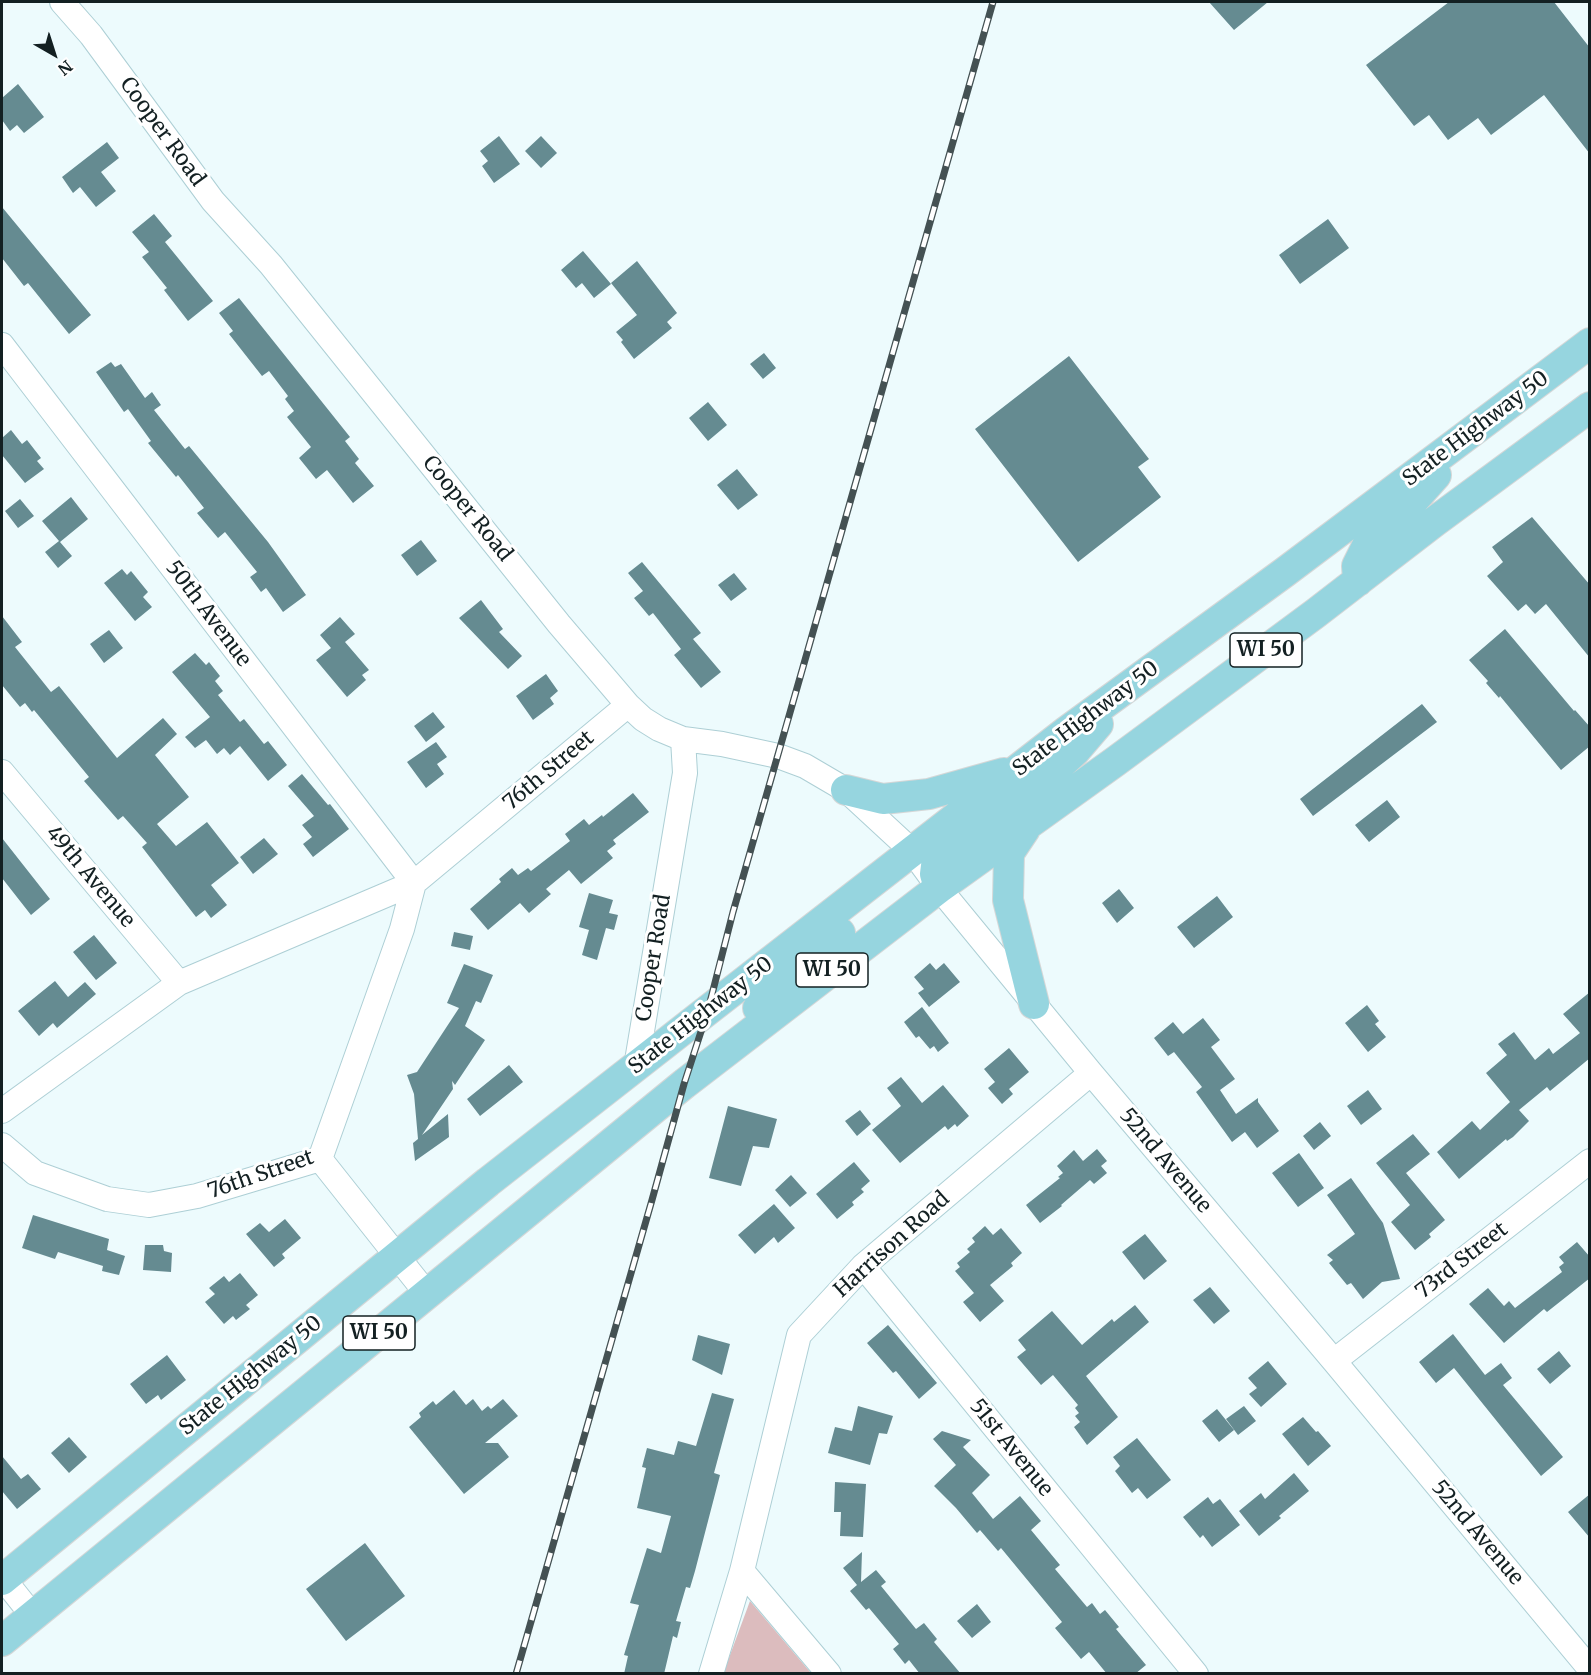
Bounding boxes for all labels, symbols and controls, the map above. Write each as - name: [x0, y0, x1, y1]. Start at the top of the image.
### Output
- north arrow: [24, 24, 84, 84]
- text: N: [54, 56, 77, 80]
- street label: Cooper Road: [114, 73, 210, 191]
- street label: State Highway 50: [1398, 366, 1554, 492]
- street label: Cooper Road: [417, 451, 517, 567]
- street label: 50th Avenue: [160, 556, 256, 672]
- road number: WI 50: [1230, 633, 1302, 667]
- street label: State Highway 50: [1008, 656, 1164, 782]
- street label: 76th Street: [499, 726, 599, 816]
- street label: 49th Avenue: [40, 821, 140, 933]
- street label: Cooper Road: [632, 893, 676, 1023]
- street label: State Highway 50: [624, 952, 778, 1080]
- road number: WI 50: [796, 953, 868, 987]
- street label: 52nd Avenue: [1114, 1103, 1216, 1219]
- street label: 76th Street: [205, 1145, 317, 1205]
- street label: Harrison Road: [829, 1187, 955, 1303]
- street label: 73rd Street: [1411, 1217, 1513, 1305]
- street label: State Highway 50: [175, 1311, 327, 1441]
- road number: WI 50: [343, 1316, 415, 1350]
- street label: 51st Avenue: [964, 1394, 1058, 1502]
- street label: 52nd Avenue: [1426, 1475, 1528, 1591]

